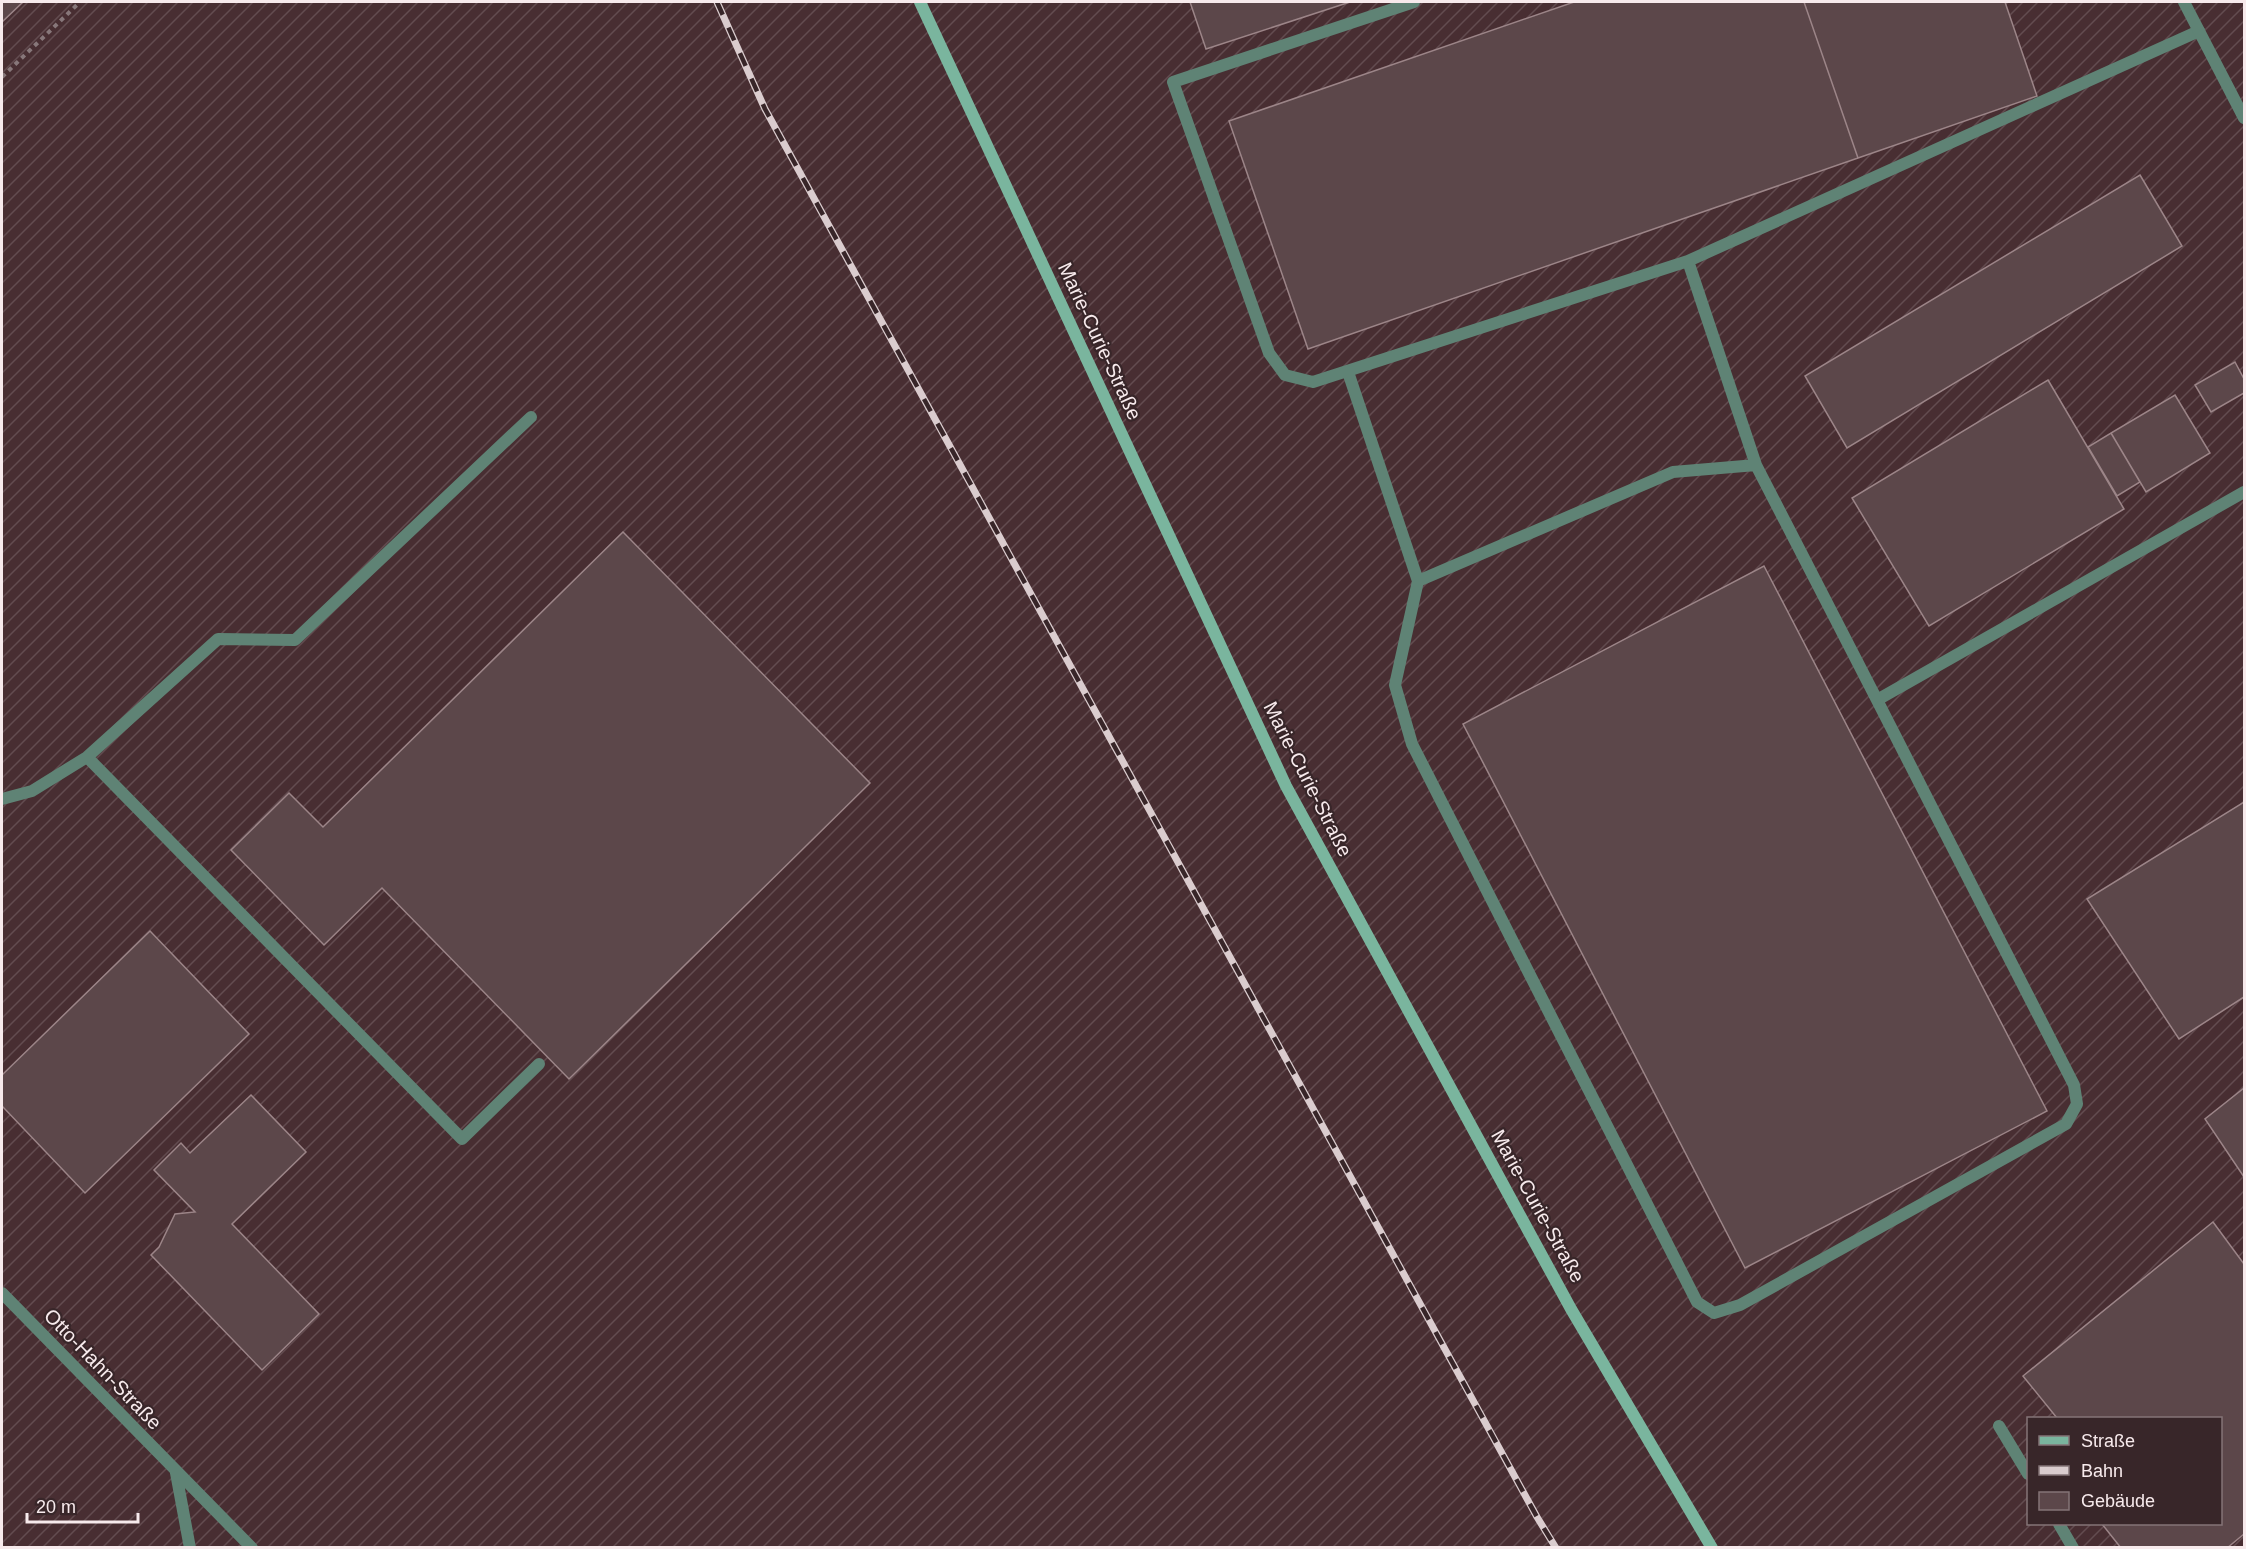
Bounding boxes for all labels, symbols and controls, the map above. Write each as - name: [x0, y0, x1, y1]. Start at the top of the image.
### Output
- street label: Marie-Curie-Straße: [1054, 259, 1146, 423]
- street label: Marie-Curie-Straße: [1259, 698, 1357, 860]
- street label: Marie-Curie-Straße: [1487, 1126, 1589, 1286]
- street label: Otto-Hahn-Straße: [40, 1304, 166, 1434]
- legend: [2027, 1417, 2222, 1525]
- text: Straße: [2081, 1431, 2135, 1451]
- text: Bahn: [2081, 1461, 2123, 1481]
- scale bar: [27, 1486, 138, 1524]
- text: Gebäude: [2081, 1491, 2155, 1511]
- text: 20 m: [36, 1497, 76, 1517]

